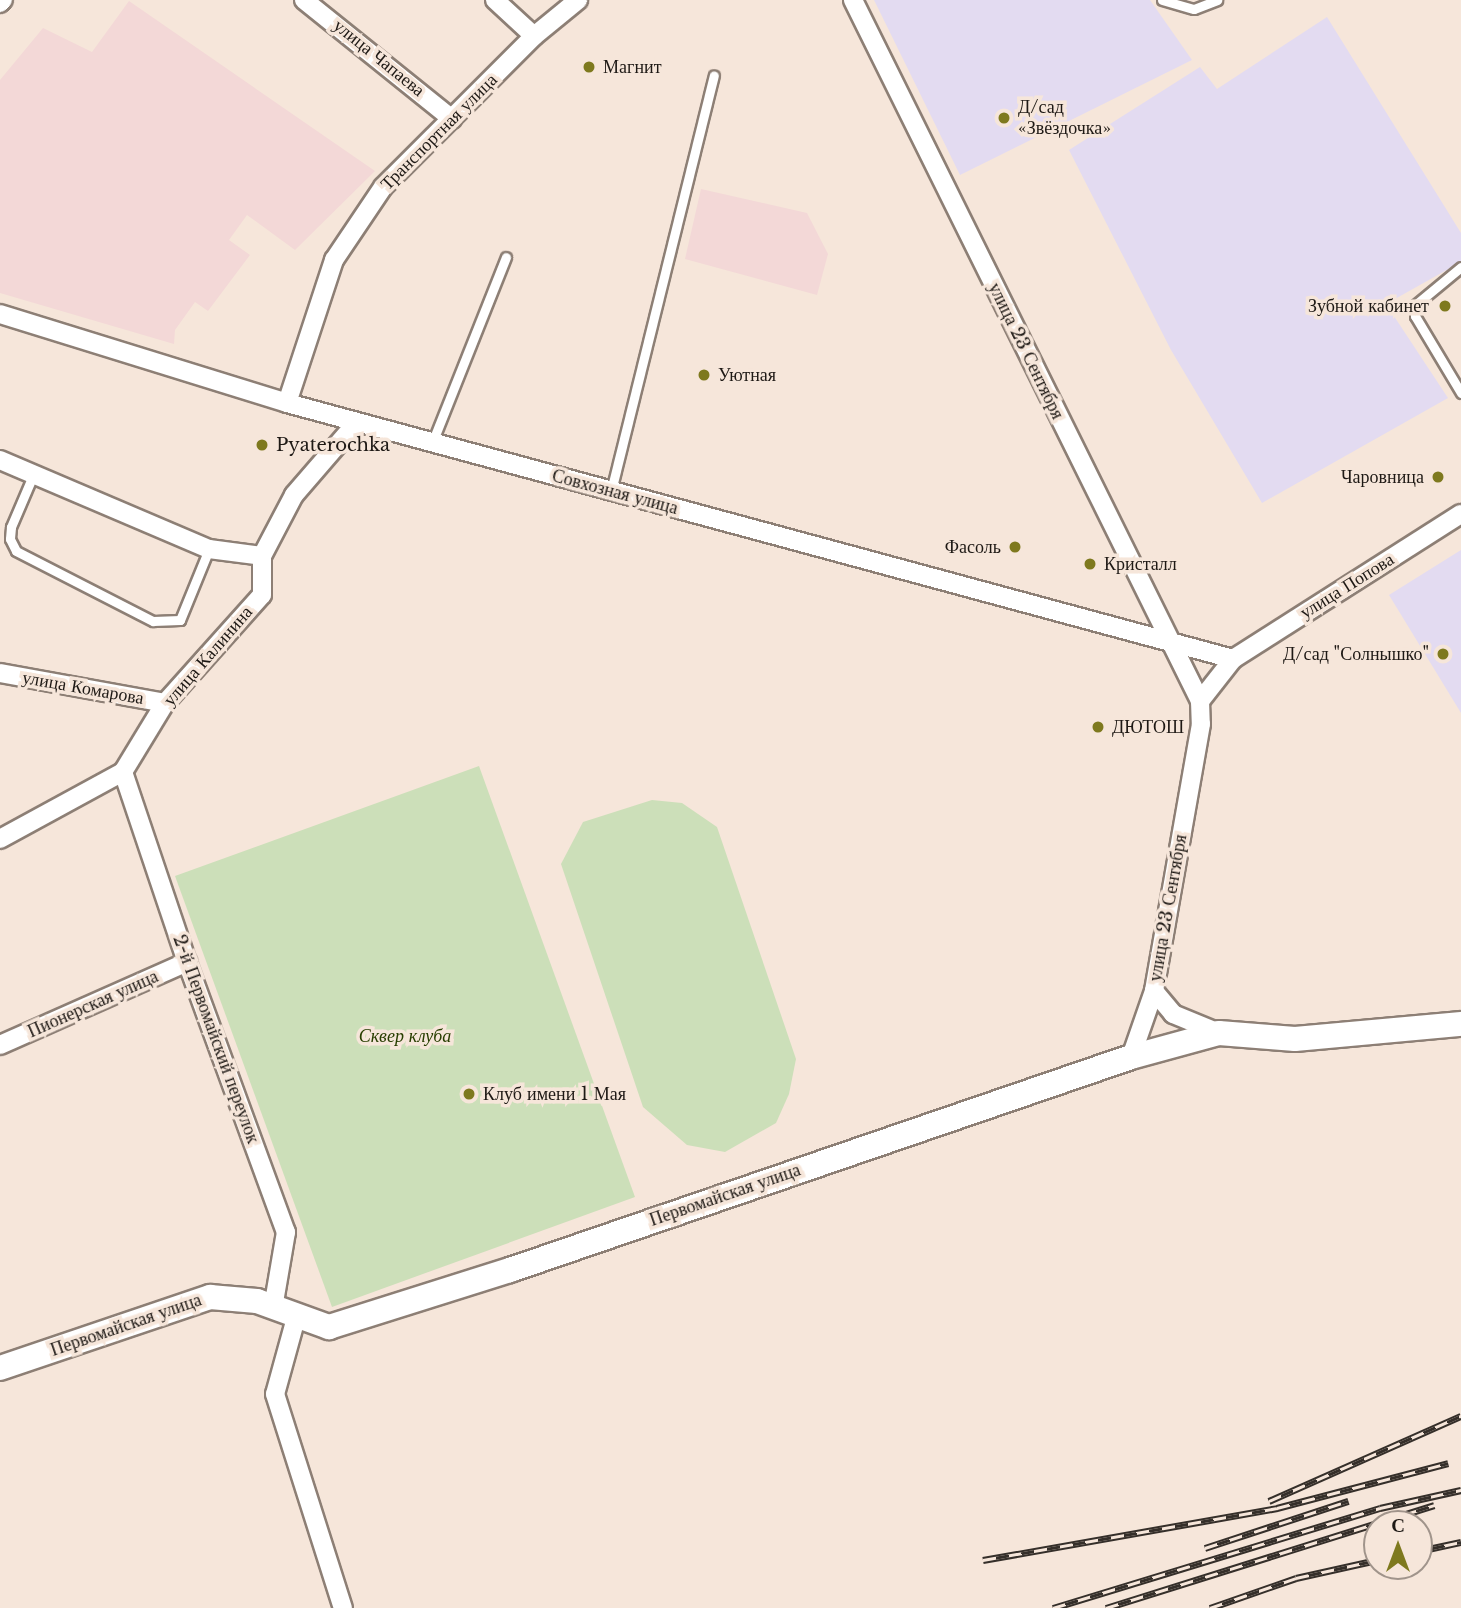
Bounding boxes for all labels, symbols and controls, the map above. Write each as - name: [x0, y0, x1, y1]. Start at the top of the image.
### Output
- street label: улица Чапаева: [329, 15, 429, 101]
- place label: Магнит: [603, 56, 662, 78]
- marker: Магнит: [581, 59, 597, 75]
- street label: Транспортная улица: [376, 69, 502, 195]
- place label: Д/сад «Звёздочка»: [1018, 97, 1111, 140]
- marker: Д/сад «Звёздочка»: [996, 110, 1012, 126]
- street label: улица 23 Сентября: [984, 279, 1068, 423]
- place label: Зубной кабинет: [1308, 295, 1429, 317]
- marker: Зубной кабинет: [1435, 296, 1455, 316]
- place label: Уютная: [718, 364, 776, 386]
- marker: Уютная: [696, 367, 712, 383]
- place label: Pyaterochka: [276, 434, 390, 456]
- marker: Pyaterochka: [254, 437, 270, 453]
- street label: Совхозная улица: [550, 465, 680, 519]
- place label: Чаровница: [1341, 466, 1424, 488]
- marker: Чаровница: [1430, 469, 1446, 485]
- place label: Фасоль: [945, 536, 1001, 558]
- marker: Фасоль: [1007, 539, 1023, 555]
- street label: улица Попова: [1296, 549, 1398, 623]
- place label: Кристалл: [1104, 553, 1177, 575]
- marker: Кристалл: [1082, 556, 1098, 572]
- street label: улица Калинина: [159, 602, 257, 710]
- place label: Д/сад "Солнышко": [1283, 643, 1429, 665]
- marker: Д/сад "Солнышко": [1435, 646, 1451, 662]
- street label: улица Комарова: [21, 667, 145, 709]
- place label: ДЮТОШ: [1112, 716, 1184, 738]
- marker: ДЮТОШ: [1090, 719, 1106, 735]
- street label: улица 23 Сентября: [1144, 833, 1192, 983]
- street label: 2-й Первомайский переулок: [168, 932, 264, 1146]
- street label: Пионерская улица: [24, 966, 162, 1042]
- park label: Сквер клуба: [359, 1025, 451, 1047]
- place label: Клуб имени 1 Мая: [483, 1083, 626, 1105]
- marker: Клуб имени 1 Мая: [461, 1086, 477, 1102]
- street label: Первомайская улица: [647, 1159, 803, 1231]
- street label: Первомайская улица: [48, 1289, 204, 1361]
- north arrow: [1363, 1510, 1433, 1580]
- text: С: [1391, 1514, 1405, 1537]

